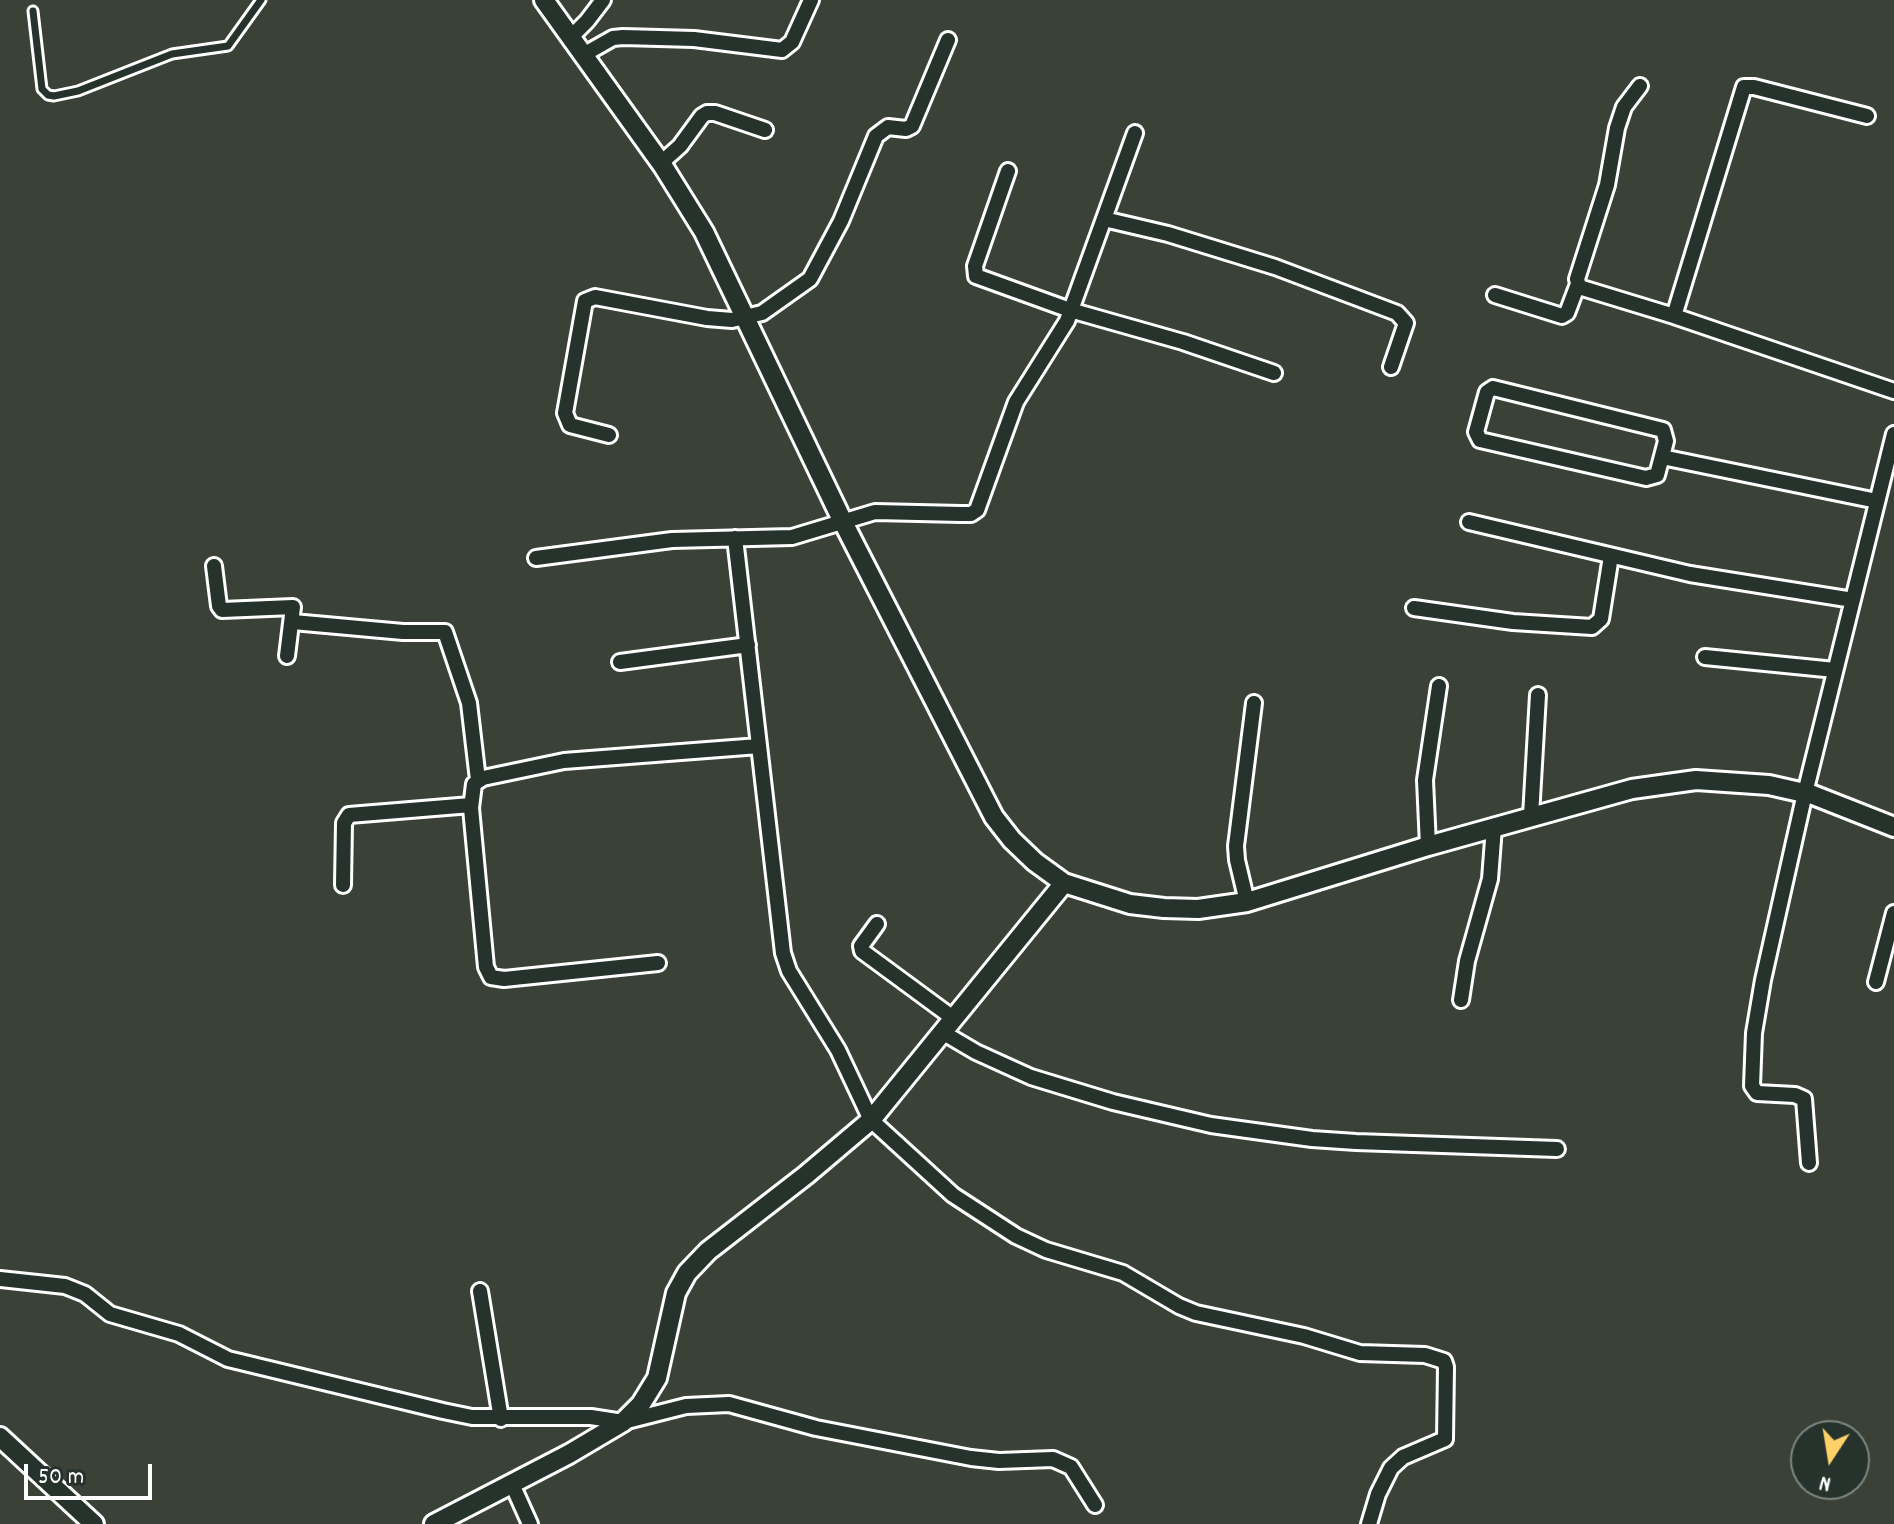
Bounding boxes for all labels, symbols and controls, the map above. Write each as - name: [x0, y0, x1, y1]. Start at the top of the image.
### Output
- north arrow: [1790, 1420, 1870, 1500]
- scale bar: [28, 1448, 156, 1498]
- text: 50 m: [38, 1461, 84, 1495]
- text: N: [1817, 1466, 1834, 1498]

